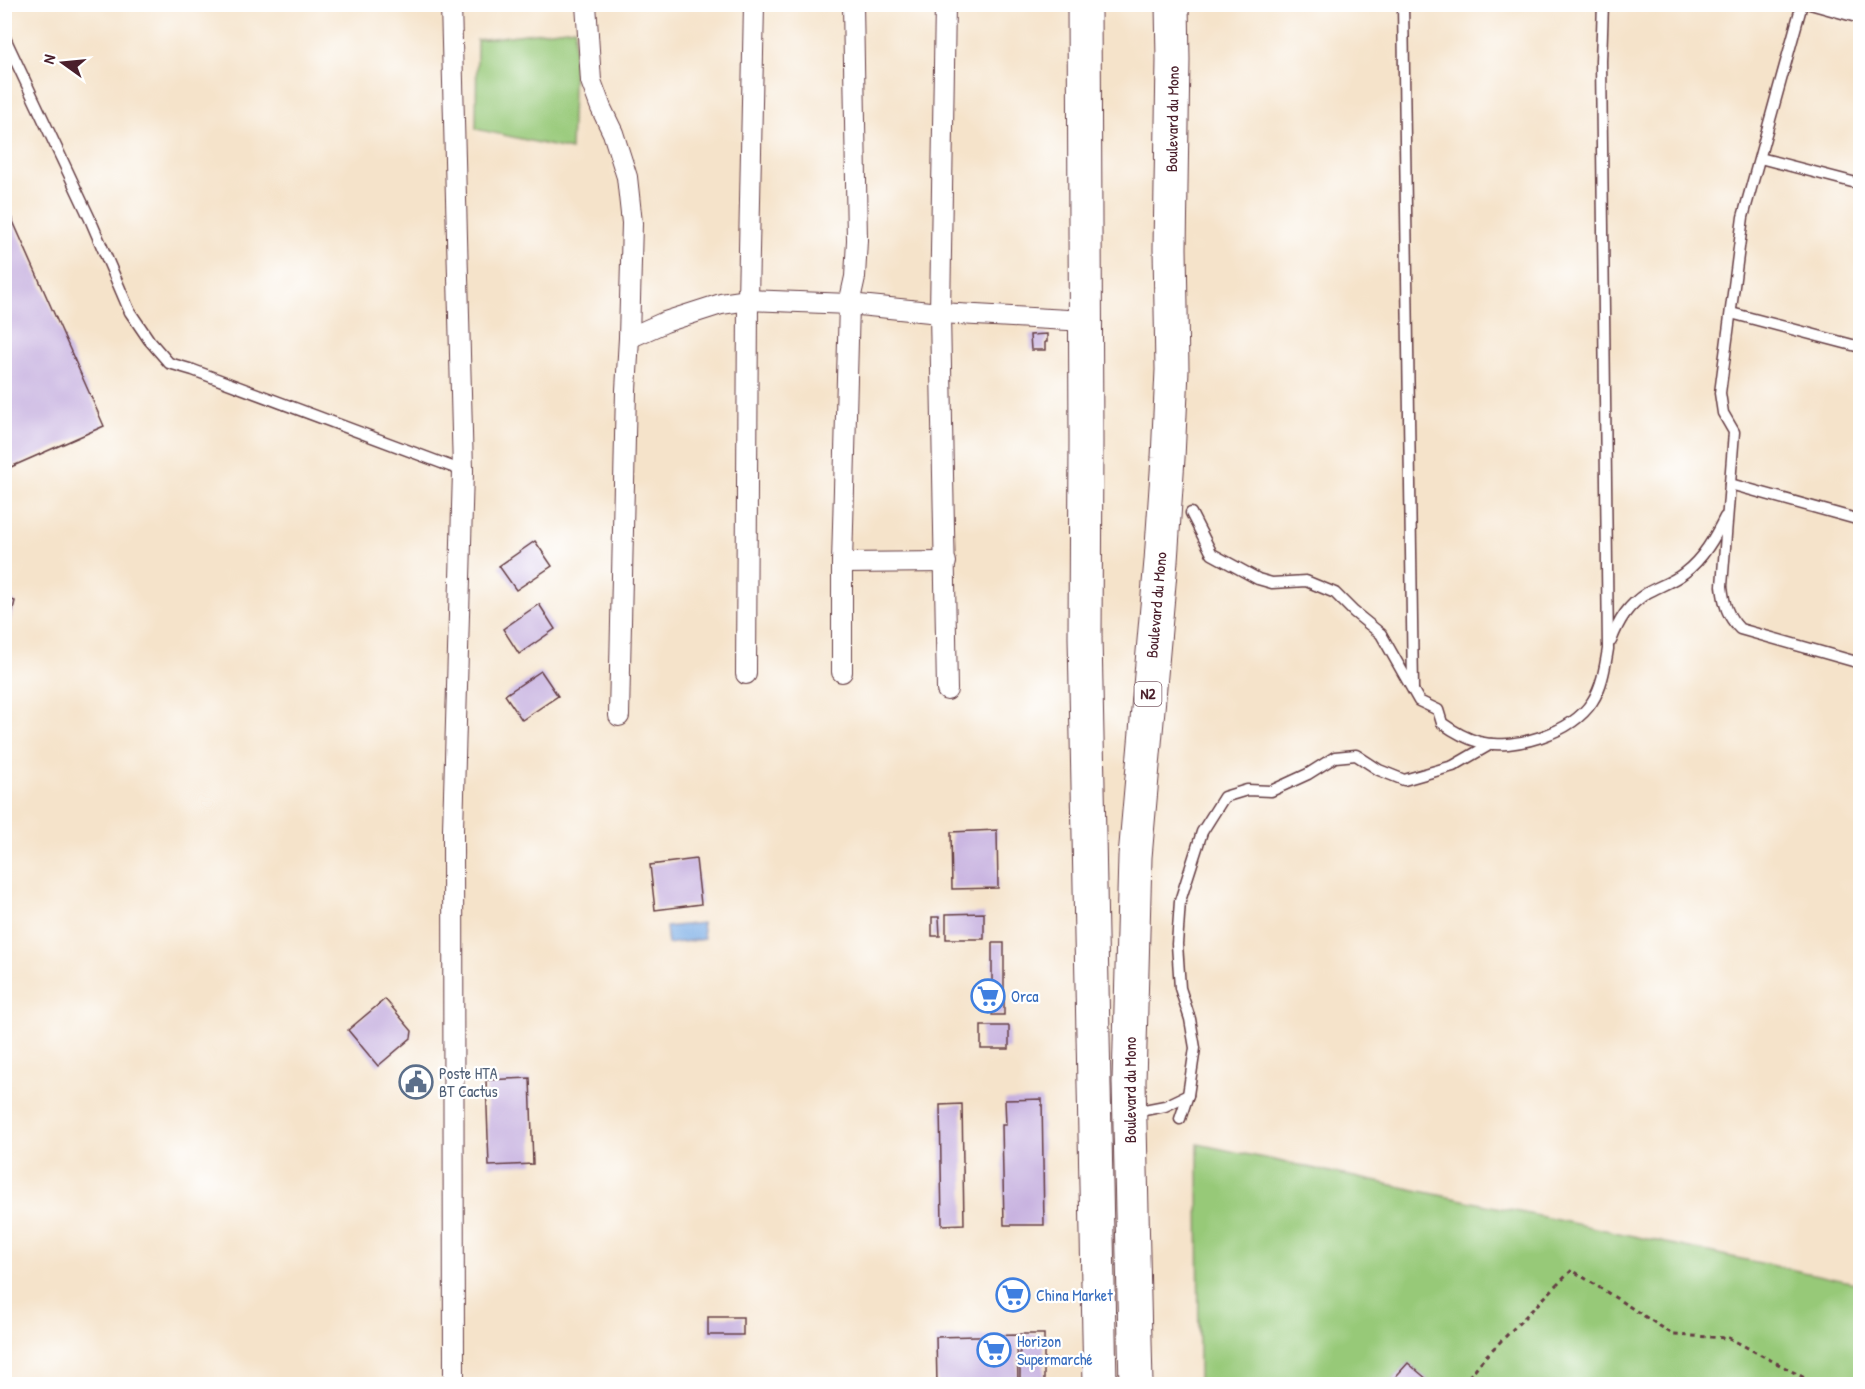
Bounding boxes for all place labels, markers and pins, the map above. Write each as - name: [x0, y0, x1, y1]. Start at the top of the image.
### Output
- supermarket icon: Orca: [970, 978, 1006, 1014]
- place label: Orca: [1011, 985, 1039, 1007]
- place label: Poste HTA BT Cactus: [439, 1062, 498, 1102]
- public building icon: Poste HTA BT Cactus: [398, 1064, 434, 1100]
- supermarket icon: China Market: [995, 1277, 1031, 1313]
- place label: China Market: [1036, 1284, 1113, 1306]
- place label: Horizon Supermarché: [1017, 1330, 1093, 1370]
- supermarket icon: Horizon Supermarché: [976, 1332, 1012, 1368]

